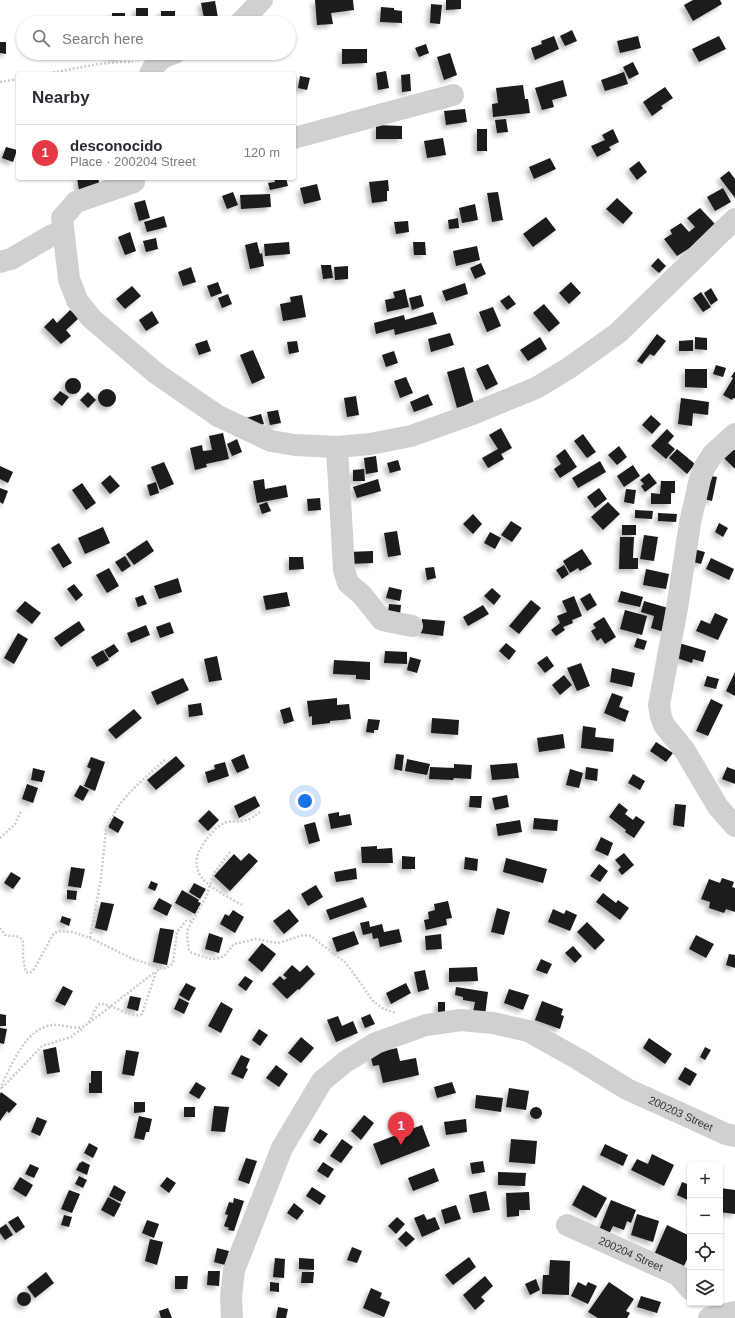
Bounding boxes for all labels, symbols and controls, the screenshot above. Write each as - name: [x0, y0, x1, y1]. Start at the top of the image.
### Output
- search box: [16, 16, 296, 60]
- icon: search: [30, 27, 52, 49]
- text: Search here: [62, 30, 144, 47]
- text: Nearby: [32, 88, 90, 107]
- text: desconocido: [70, 137, 163, 154]
- text: 1: [41, 145, 49, 160]
- text: 120 m: [244, 145, 280, 160]
- text: Place · 200204 Street: [70, 154, 196, 169]
- your location: [295, 791, 315, 811]
- street label: 200203 Street: [647, 1094, 715, 1133]
- pin: 1: [388, 1112, 414, 1145]
- map controls: [687, 1162, 723, 1306]
- button: +: [687, 1162, 723, 1198]
- button: −: [687, 1198, 723, 1234]
- street label: 200204 Street: [597, 1234, 665, 1273]
- button: locate: [687, 1234, 723, 1270]
- button: layers: [687, 1270, 723, 1306]

